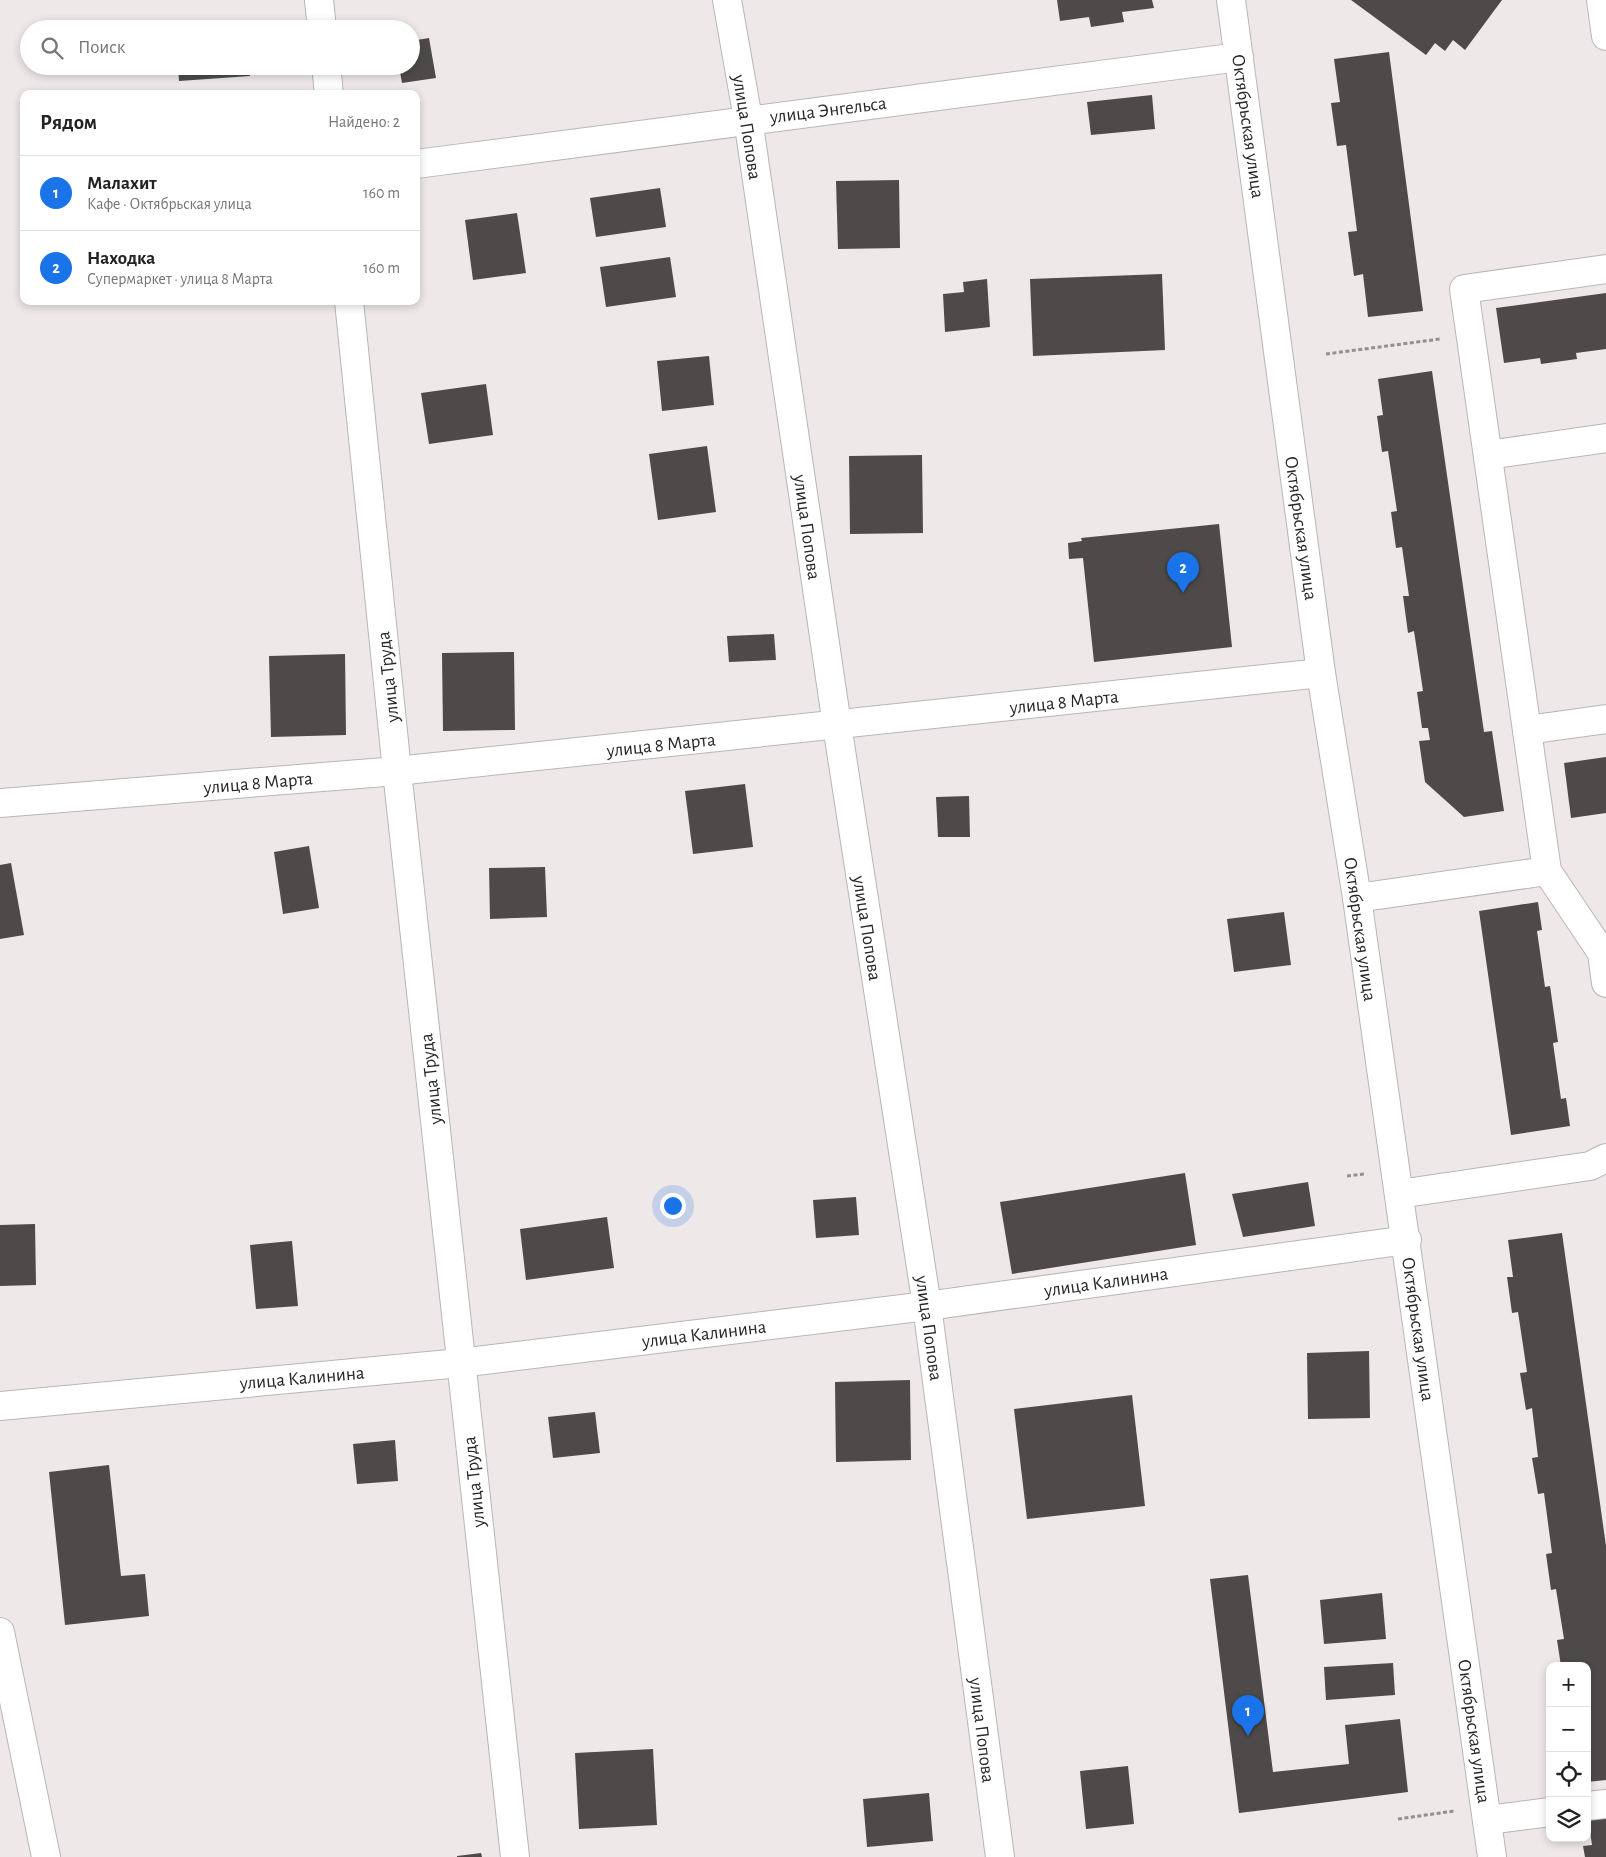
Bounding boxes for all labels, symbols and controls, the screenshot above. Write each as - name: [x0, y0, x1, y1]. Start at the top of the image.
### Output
- search box: [20, 20, 420, 75]
- icon: search: [38, 34, 66, 62]
- text: Поиск: [78, 38, 125, 57]
- street label: Октябрьская улица: [1228, 53, 1267, 200]
- street label: улица Попова: [729, 72, 764, 181]
- street label: улица Энгельса: [768, 94, 888, 127]
- text: Рядом: [40, 112, 97, 133]
- text: Найдено: 2: [328, 114, 400, 130]
- text: Малахит: [87, 174, 157, 193]
- text: 1: [53, 185, 59, 201]
- text: 160 m: [363, 185, 400, 201]
- text: Кафе · Октябрьская улица: [87, 196, 252, 212]
- text: Находка: [87, 249, 155, 268]
- text: 2: [52, 260, 60, 276]
- text: 160 m: [363, 260, 400, 276]
- text: Супермаркет · улица 8 Марта: [87, 271, 273, 287]
- street label: Октябрьская улица: [1281, 455, 1320, 602]
- street label: улица Попова: [790, 472, 823, 581]
- pin: 2: [1167, 552, 1199, 593]
- street label: улица Труда: [374, 630, 403, 724]
- street label: улица 8 Марта: [1008, 687, 1120, 718]
- street label: улица 8 Марта: [605, 730, 717, 761]
- street label: улица 8 Марта: [202, 769, 314, 798]
- street label: Октябрьская улица: [1340, 856, 1379, 1003]
- street label: улица Попова: [849, 873, 884, 982]
- street label: улица Труда: [417, 1032, 446, 1126]
- your location: [660, 1193, 686, 1219]
- street label: Октябрьская улица: [1398, 1256, 1437, 1403]
- street label: улица Калинина: [1042, 1264, 1170, 1301]
- street label: улица Попова: [912, 1273, 945, 1382]
- street label: улица Калинина: [640, 1317, 768, 1352]
- street label: улица Калинина: [238, 1364, 366, 1394]
- street label: улица Труда: [460, 1435, 489, 1529]
- street label: Октябрьская улица: [1454, 1658, 1493, 1805]
- map controls: [1546, 1662, 1591, 1842]
- button: +: [1546, 1662, 1591, 1707]
- street label: улица Попова: [966, 1675, 997, 1784]
- pin: 1: [1232, 1695, 1264, 1736]
- button: −: [1546, 1707, 1591, 1752]
- button: locate: [1546, 1752, 1591, 1797]
- button: layers: [1546, 1797, 1591, 1842]

